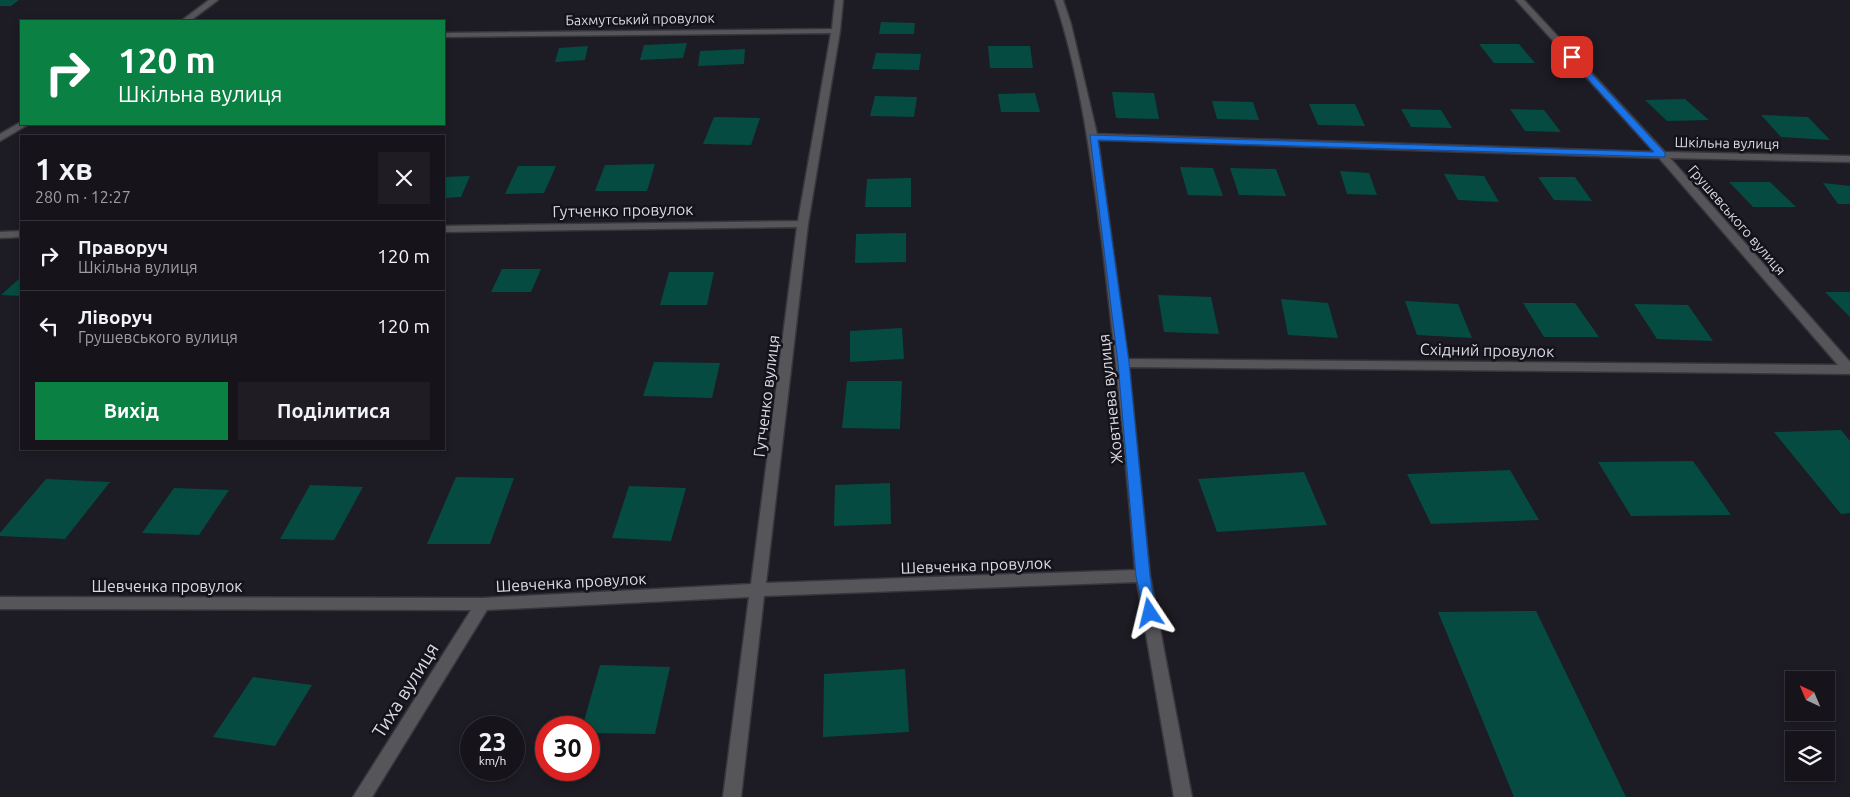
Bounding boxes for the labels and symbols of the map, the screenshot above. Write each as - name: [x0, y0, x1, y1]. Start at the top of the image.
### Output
- street label: Бахмутський провулок: [565, 10, 715, 28]
- pin: [1551, 36, 1593, 78]
- street label: Шкільна вулиця: [1675, 134, 1779, 152]
- street label: Грушевського вулиця: [1685, 162, 1789, 278]
- street label: Гутченко провулок: [552, 200, 694, 220]
- street label: Жовтнева вулиця: [1094, 333, 1126, 465]
- street label: Гутченко вулиця: [750, 334, 782, 458]
- street label: Східний провулок: [1420, 340, 1554, 360]
- street label: Шевченка провулок: [900, 553, 1052, 577]
- street label: Шевченка провулок: [495, 569, 647, 595]
- street label: Шевченка провулок: [91, 577, 243, 595]
- position arrow: [1123, 586, 1175, 638]
- street label: Тиха вулиця: [367, 639, 443, 741]
- north arrow: [1785, 671, 1835, 721]
- speed limit sign: 30: [535, 716, 600, 781]

